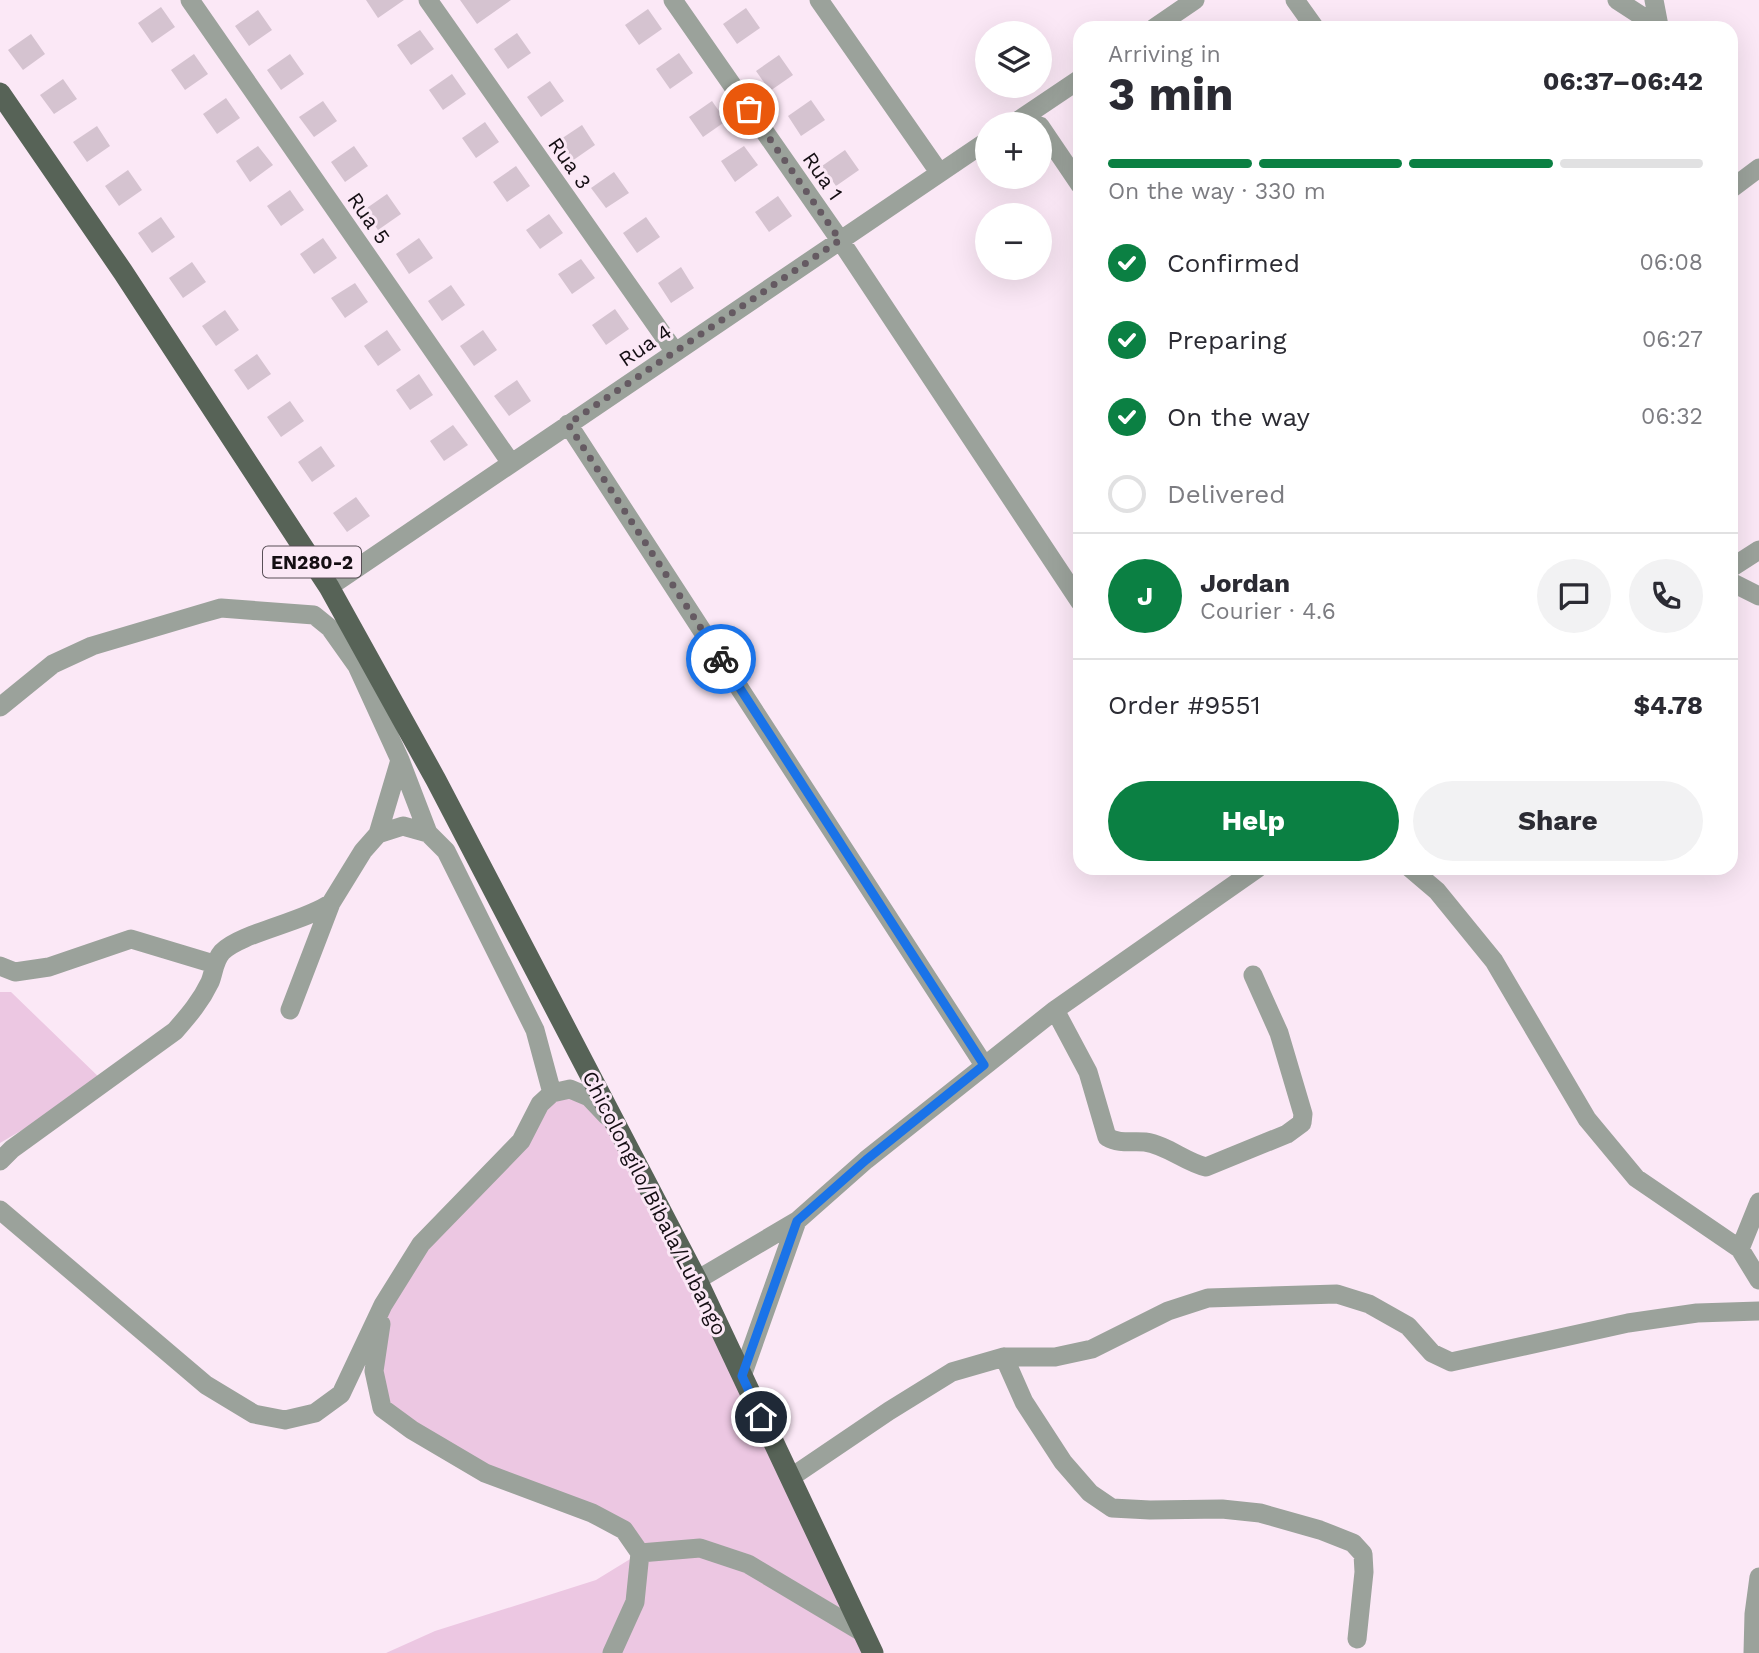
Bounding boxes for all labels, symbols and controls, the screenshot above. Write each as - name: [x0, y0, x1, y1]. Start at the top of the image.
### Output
- map controls: [975, 21, 1052, 280]
- button: layers: [975, 21, 1052, 98]
- text: Arriving in: [1108, 41, 1221, 68]
- text: 06:37–06:42: [1543, 66, 1703, 96]
- text: 3 min: [1108, 67, 1234, 121]
- pin: [719, 79, 779, 139]
- icon: bag: [730, 90, 768, 128]
- button: +: [975, 112, 1052, 189]
- street label: Rua 3: [543, 132, 597, 194]
- street label: Rua 1: [798, 147, 848, 205]
- text: On the way · 330 m: [1108, 178, 1326, 205]
- street label: Rua 5: [342, 187, 396, 249]
- button: −: [975, 203, 1052, 280]
- icon: check: [1108, 244, 1146, 282]
- text: Confirmed: [1167, 248, 1300, 278]
- text: 06:08: [1639, 249, 1703, 276]
- street label: Rua 4: [614, 318, 676, 372]
- icon: check: [1108, 321, 1146, 359]
- text: Preparing: [1167, 325, 1287, 355]
- text: 06:27: [1642, 326, 1703, 353]
- icon: check: [1108, 398, 1146, 436]
- text: On the way: [1167, 402, 1310, 432]
- text: 06:32: [1641, 403, 1703, 430]
- text: Delivered: [1167, 479, 1286, 509]
- road number: EN280-2: [263, 547, 361, 578]
- button: chat: [1537, 559, 1611, 633]
- button: phone: [1629, 559, 1703, 633]
- text: Jordan: [1200, 568, 1290, 598]
- text: J: [1137, 581, 1153, 611]
- text: Courier · 4.6: [1200, 598, 1336, 625]
- courier: [686, 624, 756, 694]
- icon: bike: [702, 640, 740, 678]
- text: Order #9551: [1108, 690, 1261, 720]
- text: $4.78: [1633, 690, 1703, 720]
- button: Help: [1108, 781, 1399, 861]
- button: Share: [1413, 781, 1703, 861]
- street label: Chicolongilo/Bibala/Lubango: [577, 1067, 733, 1339]
- pin: [731, 1387, 791, 1447]
- icon: home: [742, 1398, 780, 1436]

